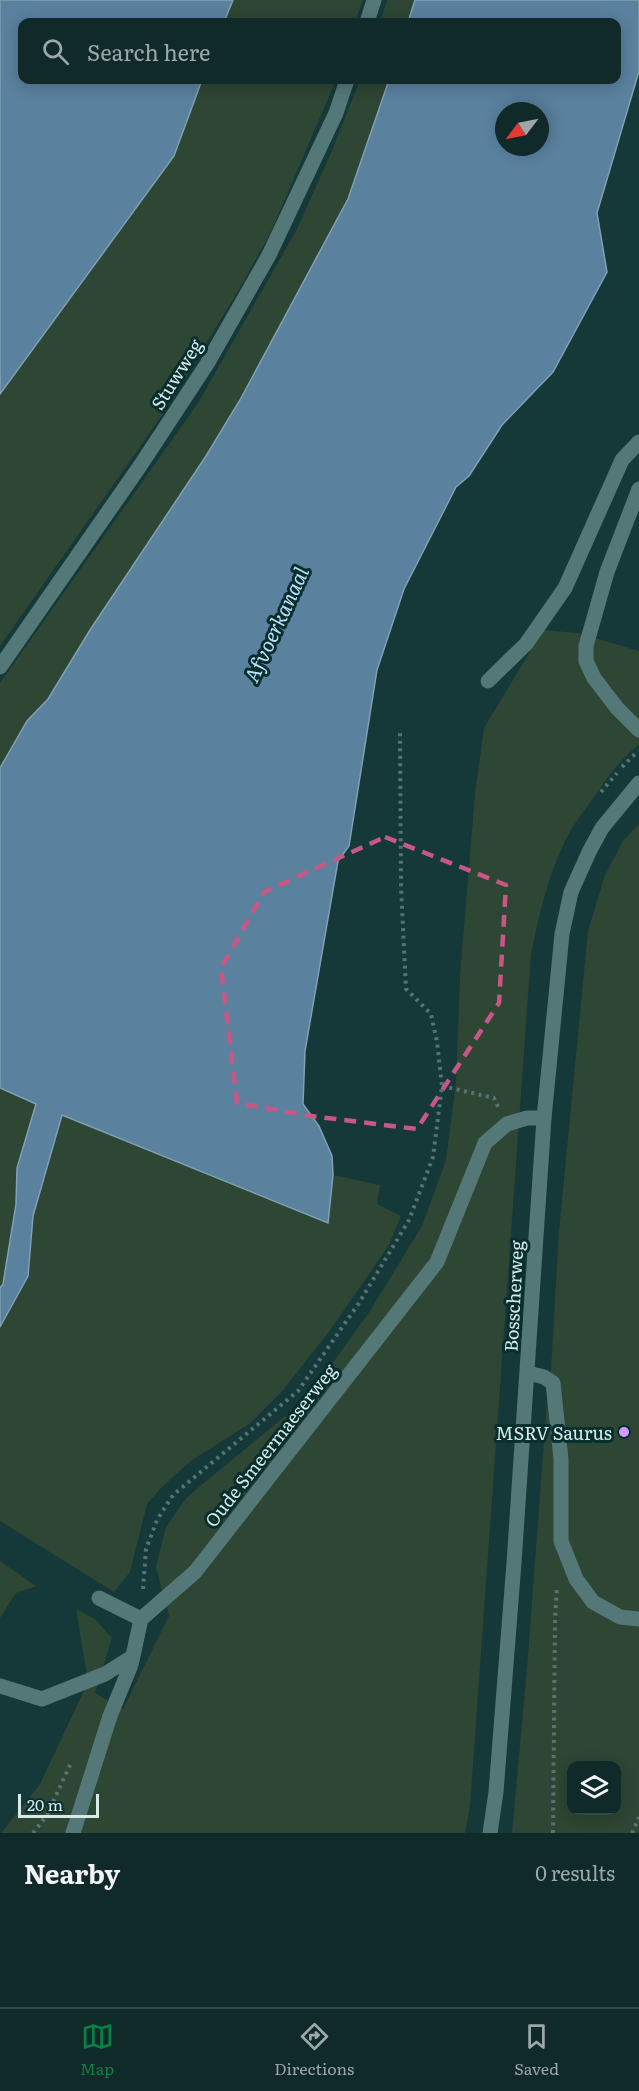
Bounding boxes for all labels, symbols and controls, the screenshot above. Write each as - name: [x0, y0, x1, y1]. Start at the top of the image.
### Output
- search box: [18, 18, 621, 84]
- icon: search: [39, 35, 72, 68]
- text: Search here: [87, 35, 210, 68]
- north arrow: [495, 102, 549, 156]
- street label: Stuwweg: [144, 333, 209, 415]
- water label: Afvoerkanaal: [235, 561, 315, 687]
- street label: Bosscherweg: [497, 1239, 529, 1352]
- street label: Oude Smeermaeserweg: [198, 1357, 343, 1532]
- place label: MSRV Saurus: [496, 1419, 612, 1446]
- marker: MSRV Saurus: [617, 1425, 631, 1439]
- map controls: [567, 1761, 621, 1815]
- button: layers: [567, 1761, 621, 1815]
- scale bar: [18, 1791, 99, 1818]
- text: 20 m: [27, 1792, 63, 1816]
- text: Nearby: [24, 1853, 120, 1892]
- text: 0 results: [535, 1857, 615, 1887]
- tab: Map: [80, 2020, 114, 2080]
- tab: Directions: [274, 2020, 354, 2080]
- tab: Saved: [514, 2020, 559, 2080]

